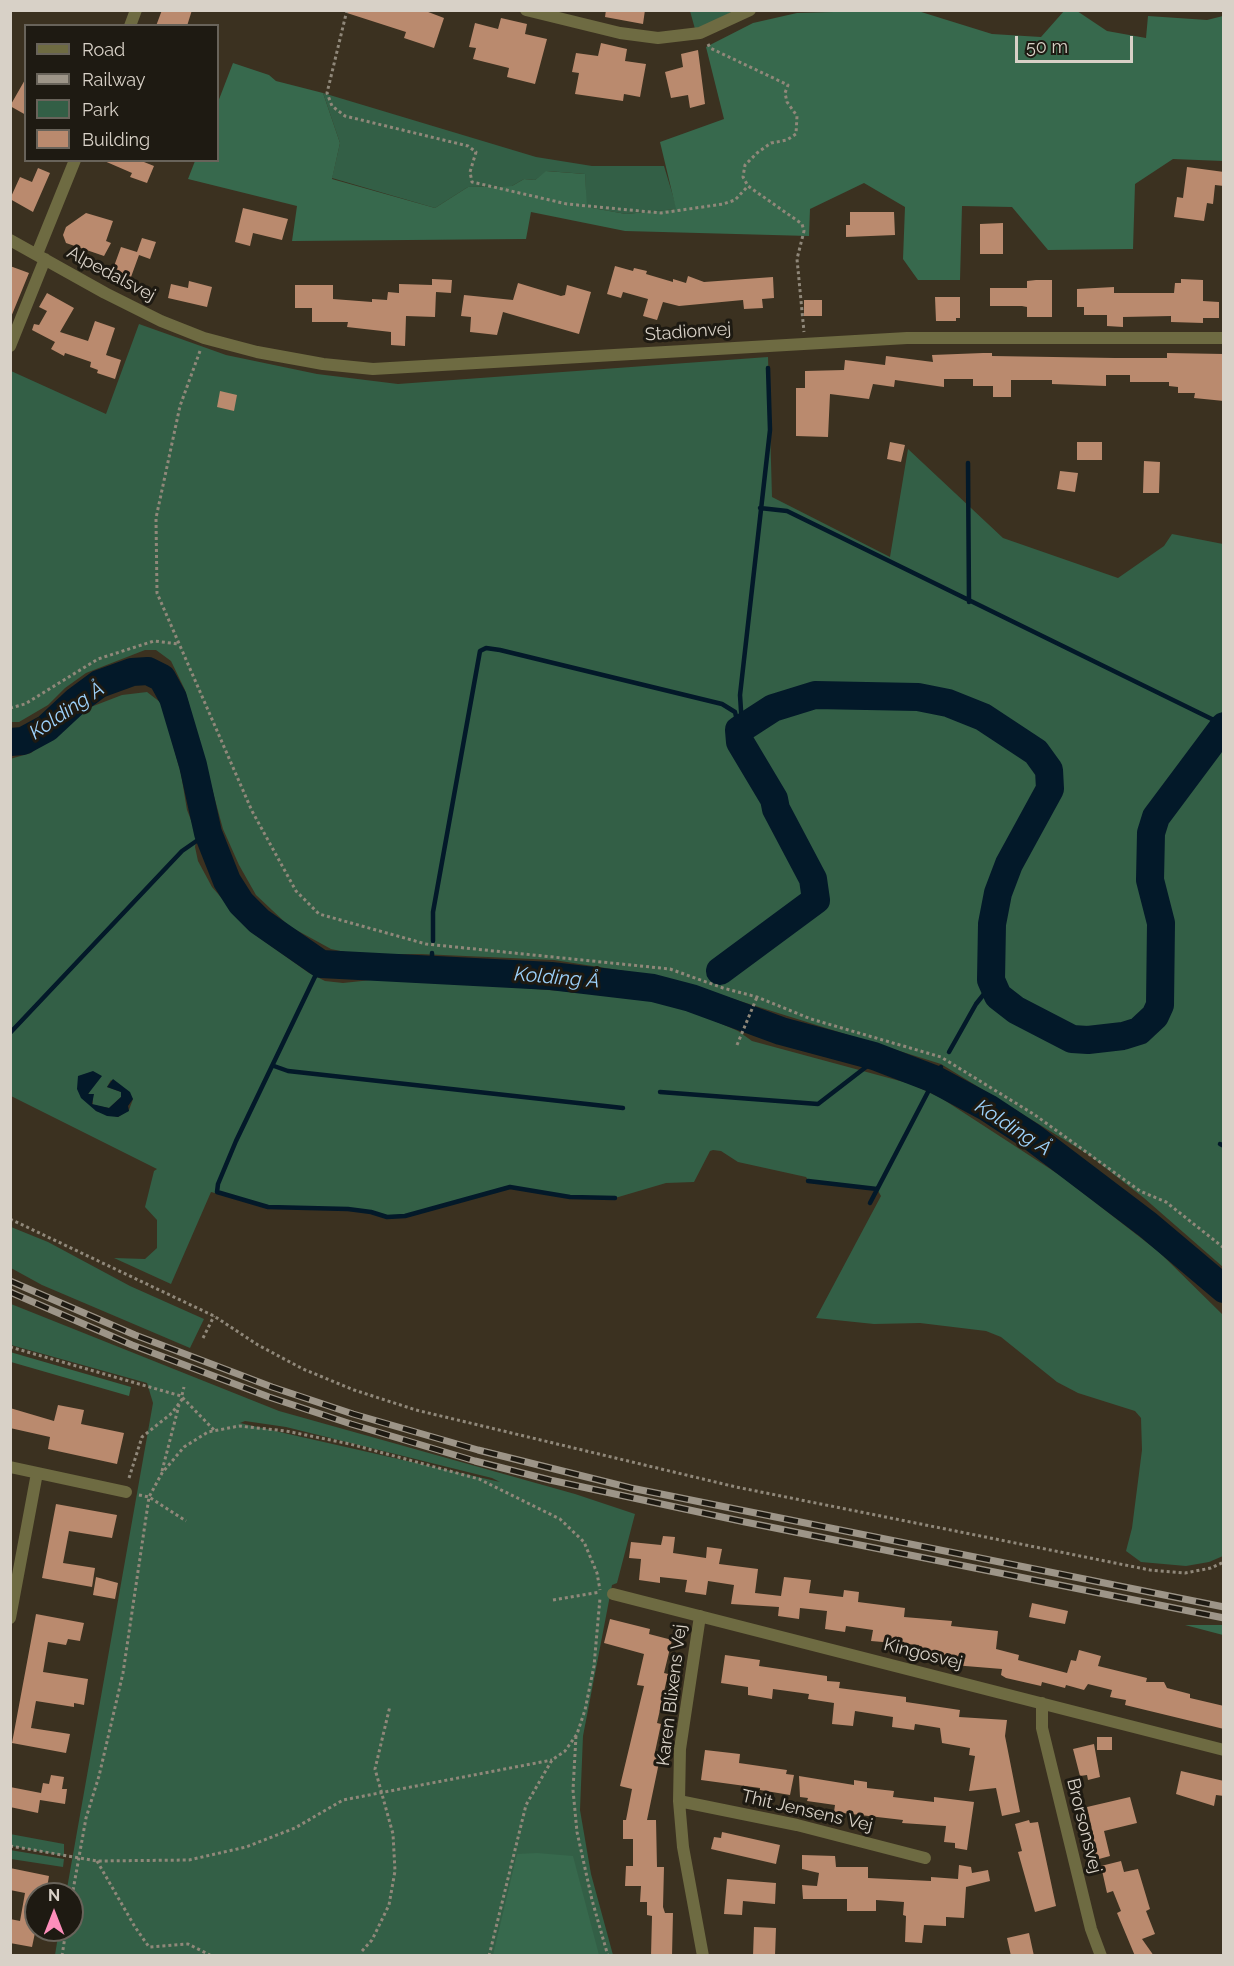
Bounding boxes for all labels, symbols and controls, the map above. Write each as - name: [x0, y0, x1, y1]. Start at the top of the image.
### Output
- legend: [24, 24, 219, 162]
- scale bar: [1018, 24, 1136, 62]
- text: 50 m: [1026, 36, 1068, 57]
- text: Road: [82, 39, 125, 60]
- text: Railway: [82, 69, 146, 90]
- text: Park: [82, 99, 119, 120]
- text: Building: [82, 129, 150, 150]
- street label: Alpedalsvej: [63, 242, 159, 306]
- street label: Stadionvej: [644, 318, 732, 346]
- water label: Kolding Å: [25, 677, 109, 745]
- water label: Kolding Å: [513, 962, 601, 994]
- water label: Kolding Å: [971, 1095, 1055, 1161]
- street label: Karen Blixens Vej: [653, 1623, 691, 1767]
- street label: Kingosvej: [881, 1634, 965, 1674]
- street label: Brorsonsvej: [1062, 1776, 1106, 1876]
- street label: Thit Jensens Vej: [739, 1785, 875, 1837]
- north arrow: [24, 1882, 84, 1942]
- text: N: [48, 1886, 60, 1905]

